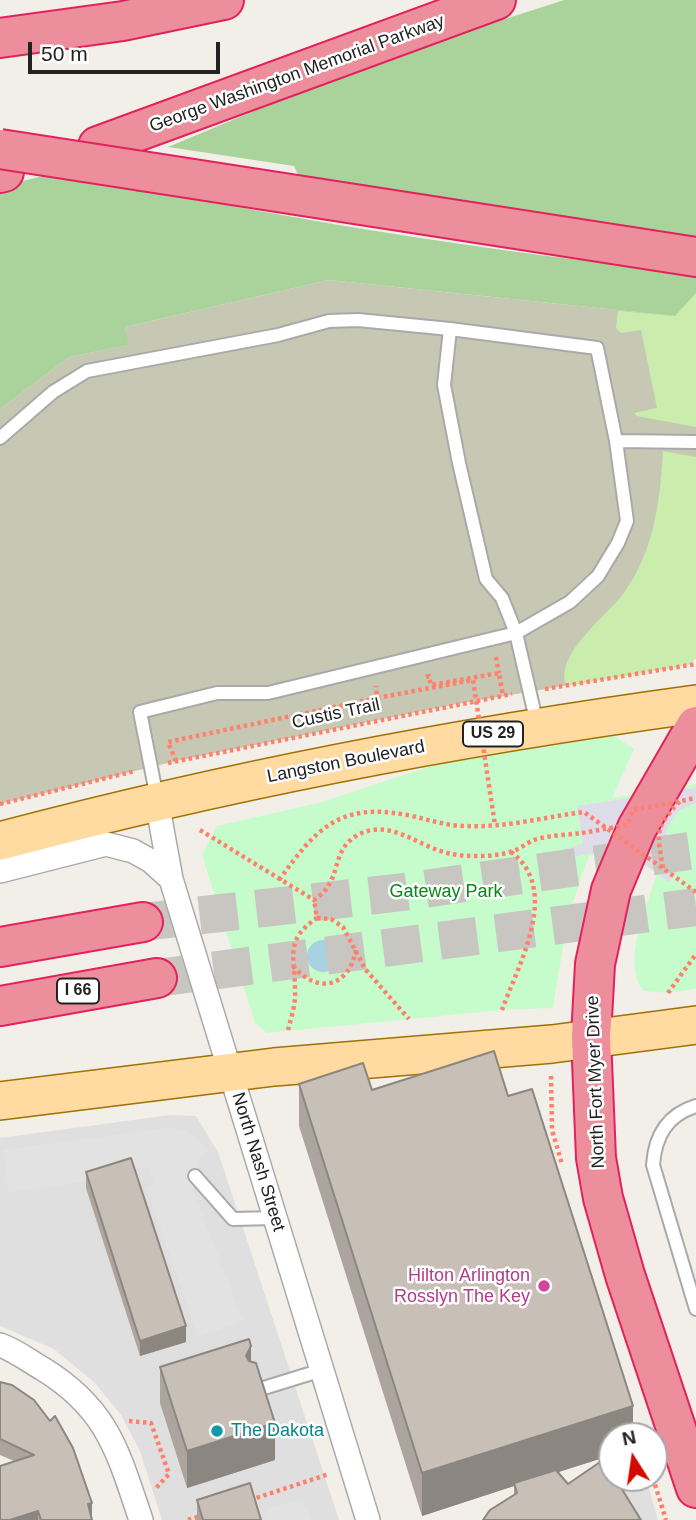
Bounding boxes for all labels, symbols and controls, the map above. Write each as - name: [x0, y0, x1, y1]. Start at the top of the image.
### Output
- street label: George Washington Memorial Parkway: [146, 10, 448, 138]
- scale bar: [32, 28, 224, 72]
- text: 50 m: [41, 42, 88, 65]
- street label: Custis Trail: [290, 694, 382, 734]
- road number: US 29: [463, 722, 523, 747]
- street label: Langston Boulevard: [265, 736, 427, 788]
- park label: Gateway Park: [389, 881, 503, 903]
- road number: I 66: [57, 979, 99, 1004]
- street label: North Fort Myer Drive: [582, 995, 610, 1169]
- street label: North Nash Street: [227, 1090, 289, 1234]
- place label: Hilton Arlington Rosslyn The Key: [394, 1265, 530, 1308]
- marker: Hilton Arlington Rosslyn The Key: [536, 1278, 552, 1294]
- place label: The Dakota: [231, 1420, 324, 1442]
- north arrow: [598, 1422, 668, 1492]
- marker: The Dakota: [209, 1423, 225, 1439]
- text: N: [620, 1426, 638, 1450]

